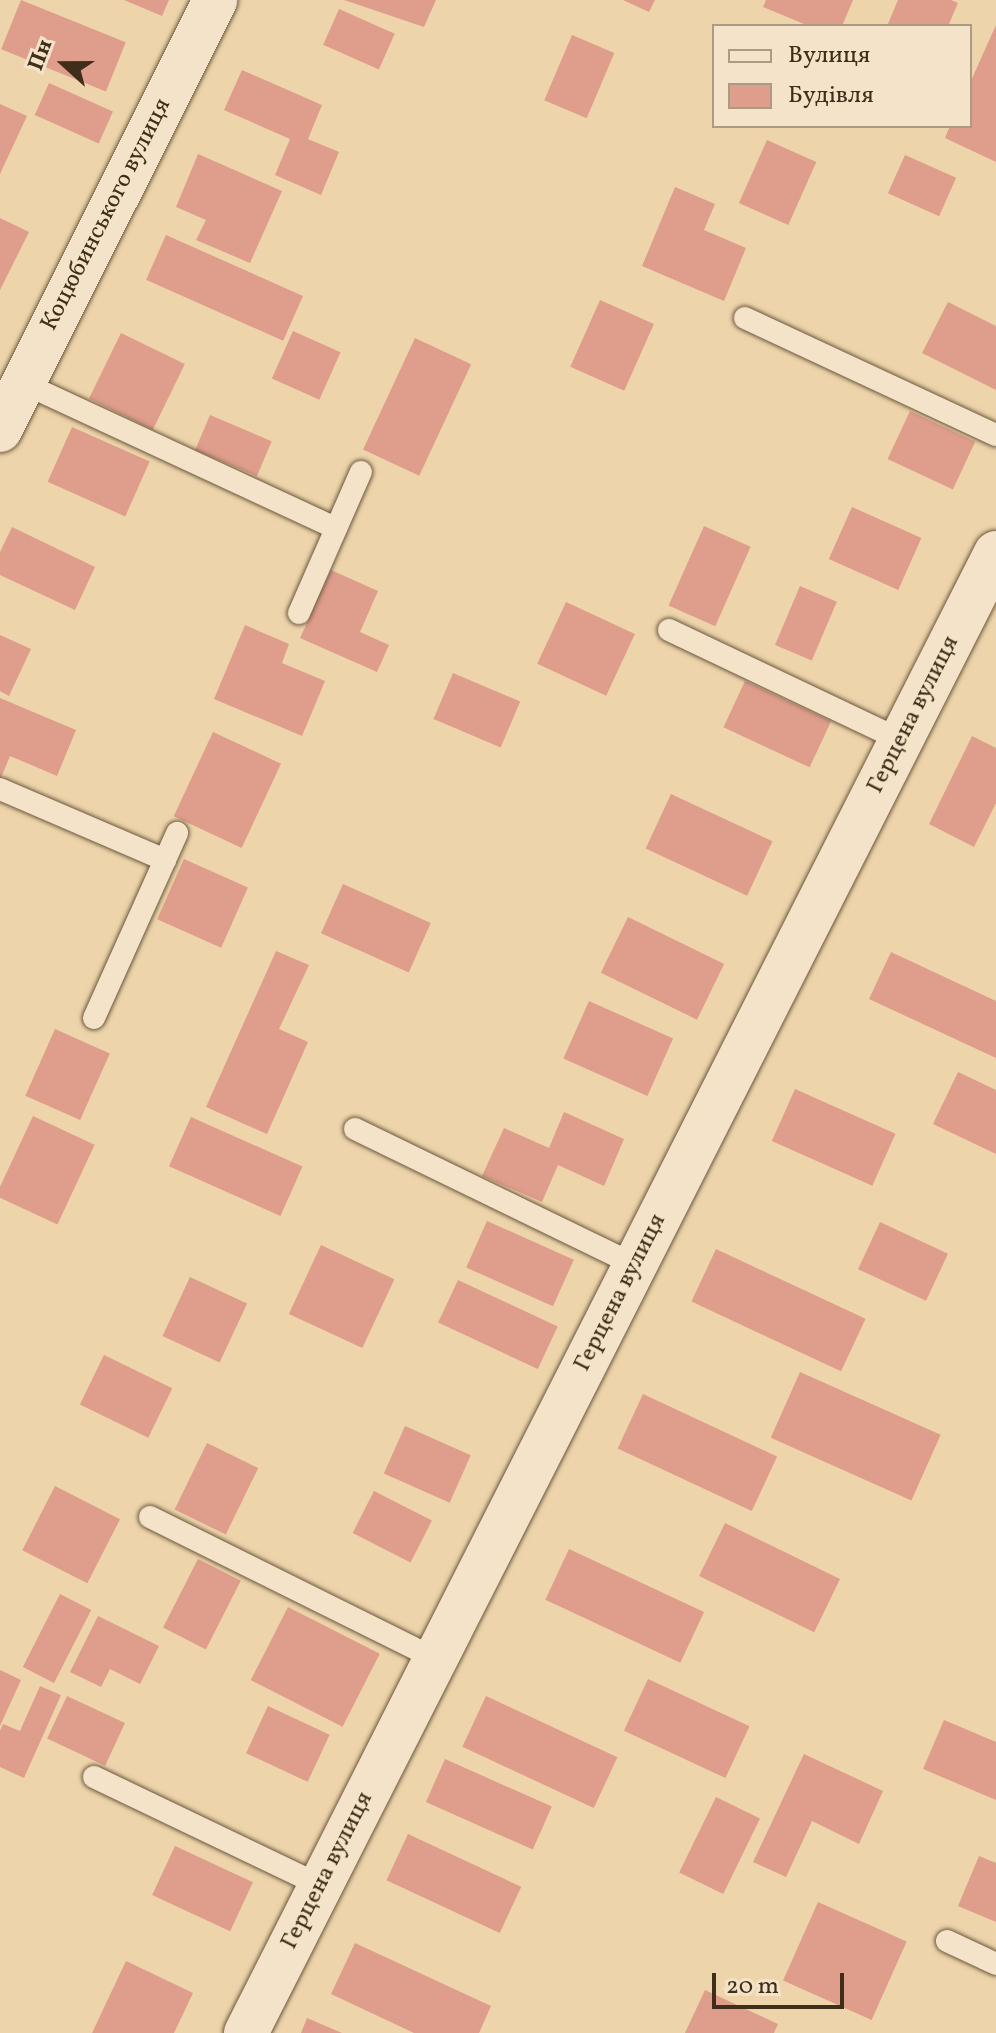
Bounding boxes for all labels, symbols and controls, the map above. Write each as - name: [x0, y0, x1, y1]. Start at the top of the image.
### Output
- north arrow: [24, 24, 104, 104]
- legend: [712, 24, 972, 128]
- text: Пн: [21, 35, 61, 75]
- text: Вулиця: [788, 39, 870, 73]
- text: Будівля: [788, 79, 874, 113]
- street label: Коцюбинського вулиця: [36, 94, 178, 336]
- street label: Герцена вулиця: [862, 631, 966, 799]
- street label: Герцена вулиця: [569, 1209, 673, 1377]
- street label: Герцена вулиця: [276, 1787, 380, 1955]
- scale bar: [716, 1957, 848, 2007]
- text: 20 m: [726, 1970, 779, 2004]

